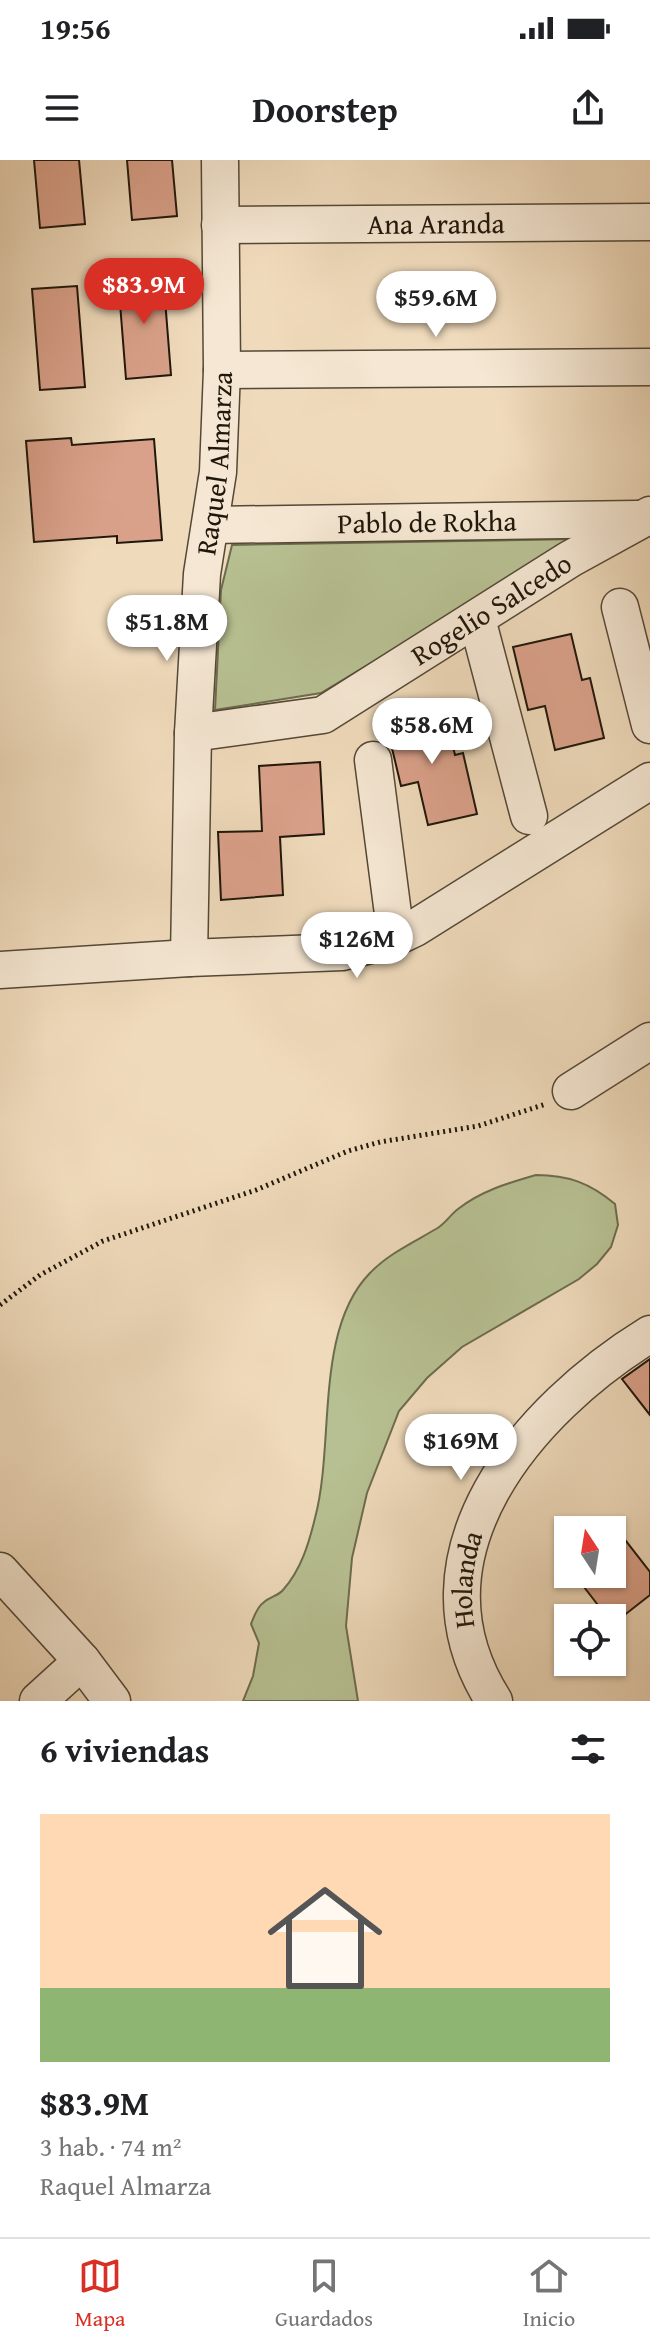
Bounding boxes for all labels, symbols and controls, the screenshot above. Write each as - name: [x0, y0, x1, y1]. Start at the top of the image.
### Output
- text: 19:56: [40, 6, 111, 50]
- text: Doorstep: [252, 82, 398, 135]
- icon: menu: [40, 86, 84, 130]
- icon: share: [566, 86, 610, 130]
- street label: Ana Aranda: [367, 202, 506, 244]
- pin: $83.9M: [79, 258, 209, 326]
- text: $83.9M: [102, 264, 186, 303]
- pin: $59.6M: [371, 271, 501, 339]
- text: $59.6M: [394, 277, 478, 316]
- street label: Raquel Almarza: [184, 370, 242, 558]
- street label: Pablo de Rokha: [337, 500, 518, 543]
- street label: Rogelio Salcedo: [402, 542, 579, 675]
- pin: $51.8M: [102, 595, 232, 663]
- text: $51.8M: [125, 601, 209, 640]
- pin: $58.6M: [367, 698, 497, 766]
- text: $58.6M: [390, 704, 474, 743]
- pin: $126M: [301, 912, 413, 980]
- text: $126M: [319, 918, 395, 957]
- pin: $169M: [405, 1414, 517, 1482]
- text: $169M: [423, 1420, 499, 1459]
- north arrow: [554, 1516, 626, 1588]
- map controls: [554, 1516, 626, 1676]
- street label: Holanda: [441, 1525, 492, 1631]
- button: locate: [554, 1604, 626, 1676]
- text: 6 viviendas: [40, 1725, 209, 1774]
- icon: filters: [566, 1727, 610, 1771]
- icon: home: [253, 1866, 397, 2010]
- text: $83.9M: [40, 2078, 149, 2127]
- text: 3 hab. · 74 m²: [40, 2127, 181, 2166]
- text: Raquel Almarza: [40, 2166, 211, 2205]
- tab: Mapa: [75, 2254, 126, 2334]
- tab: Guardados: [275, 2254, 373, 2334]
- tab: Inicio: [523, 2254, 575, 2334]

